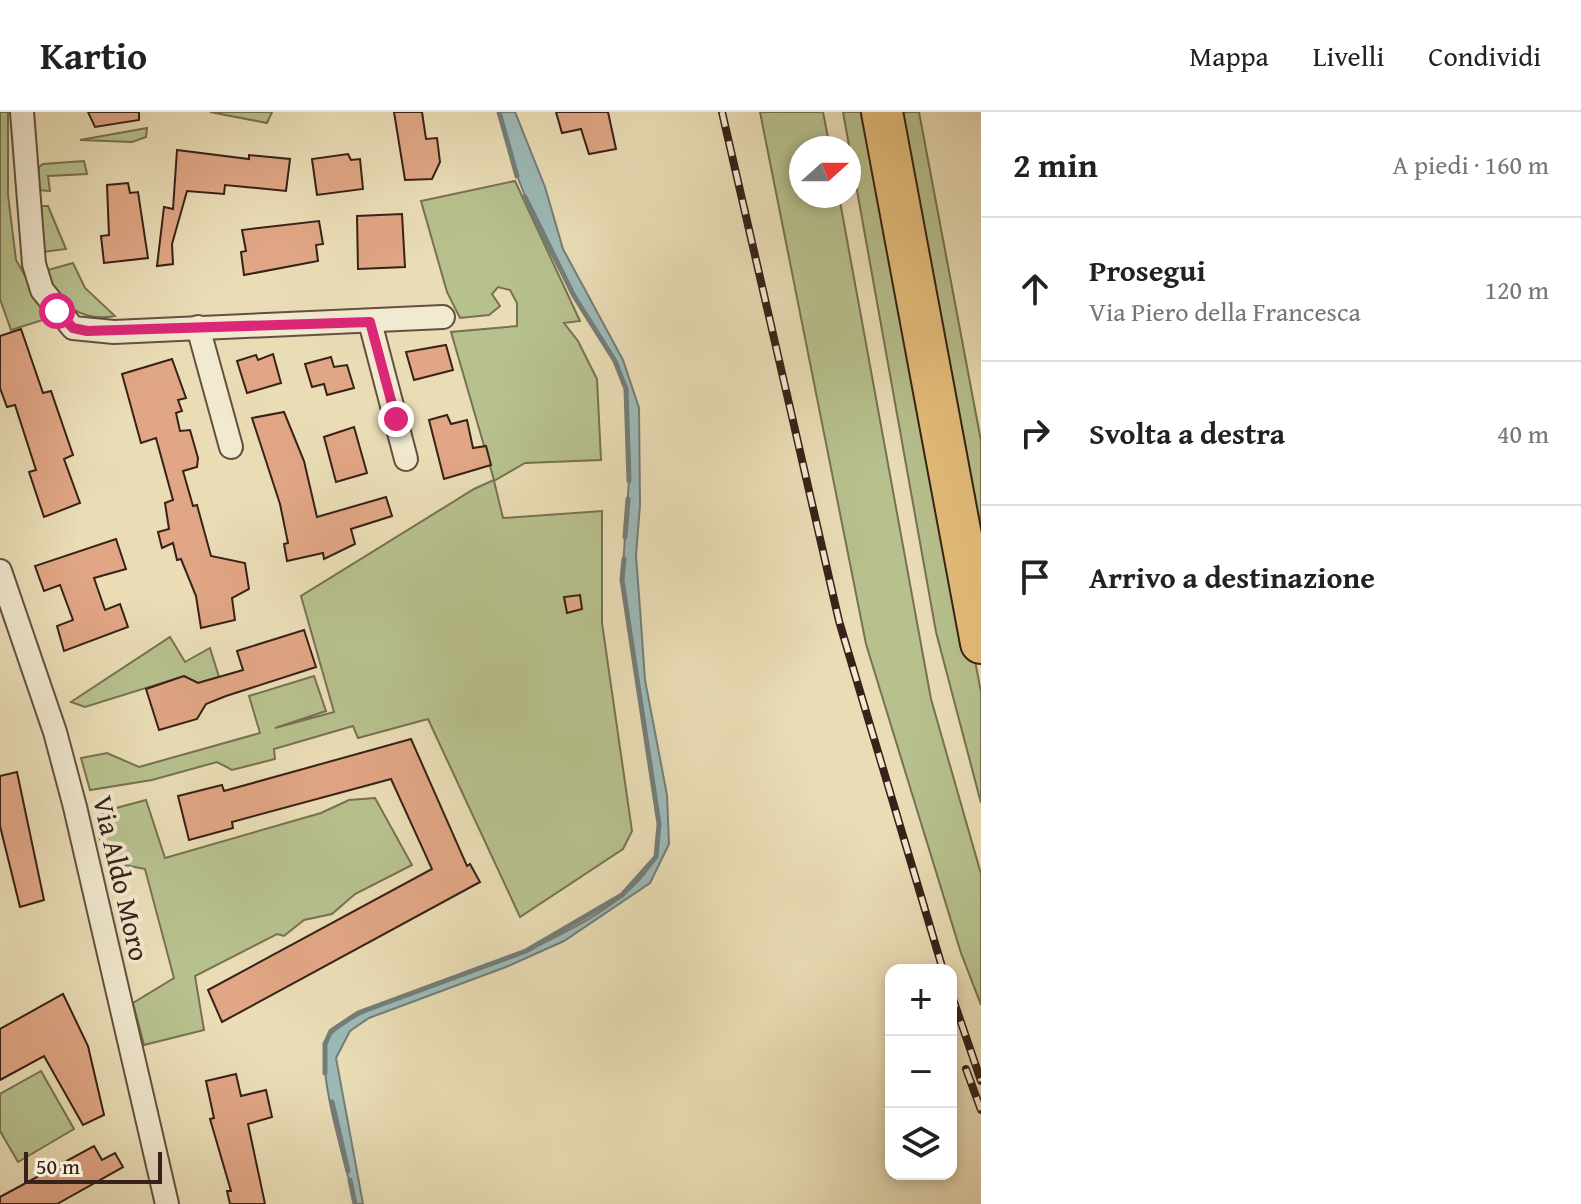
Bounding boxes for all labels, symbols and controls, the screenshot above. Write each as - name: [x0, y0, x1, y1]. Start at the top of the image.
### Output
- text: Kartio: [40, 27, 147, 83]
- text: Mappa: [1189, 35, 1269, 76]
- text: Livelli: [1313, 35, 1384, 76]
- text: Condividi: [1428, 35, 1541, 76]
- north arrow: [789, 136, 861, 208]
- text: 2 min: [1013, 140, 1098, 189]
- text: A piedi · 160 m: [1393, 145, 1549, 184]
- text: Prosegui: [1089, 248, 1206, 292]
- icon: ahead: [1013, 267, 1057, 311]
- text: 120 m: [1484, 270, 1549, 309]
- text: Via Piero della Francesca: [1089, 292, 1361, 331]
- route start: [39, 293, 75, 329]
- route end: [378, 401, 414, 437]
- icon: right: [1013, 411, 1057, 455]
- text: Svolta a destra: [1089, 411, 1285, 455]
- text: 40 m: [1497, 414, 1549, 453]
- icon: arrive: [1013, 555, 1057, 599]
- text: Arrivo a destinazione: [1089, 555, 1375, 599]
- street label: Via Aldo Moro: [83, 791, 161, 965]
- map controls: [885, 964, 957, 1180]
- button: +: [885, 964, 957, 1036]
- button: −: [885, 1036, 957, 1108]
- button: layers: [885, 1108, 957, 1180]
- scale bar: [24, 1148, 162, 1184]
- text: 50 m: [36, 1150, 80, 1182]

